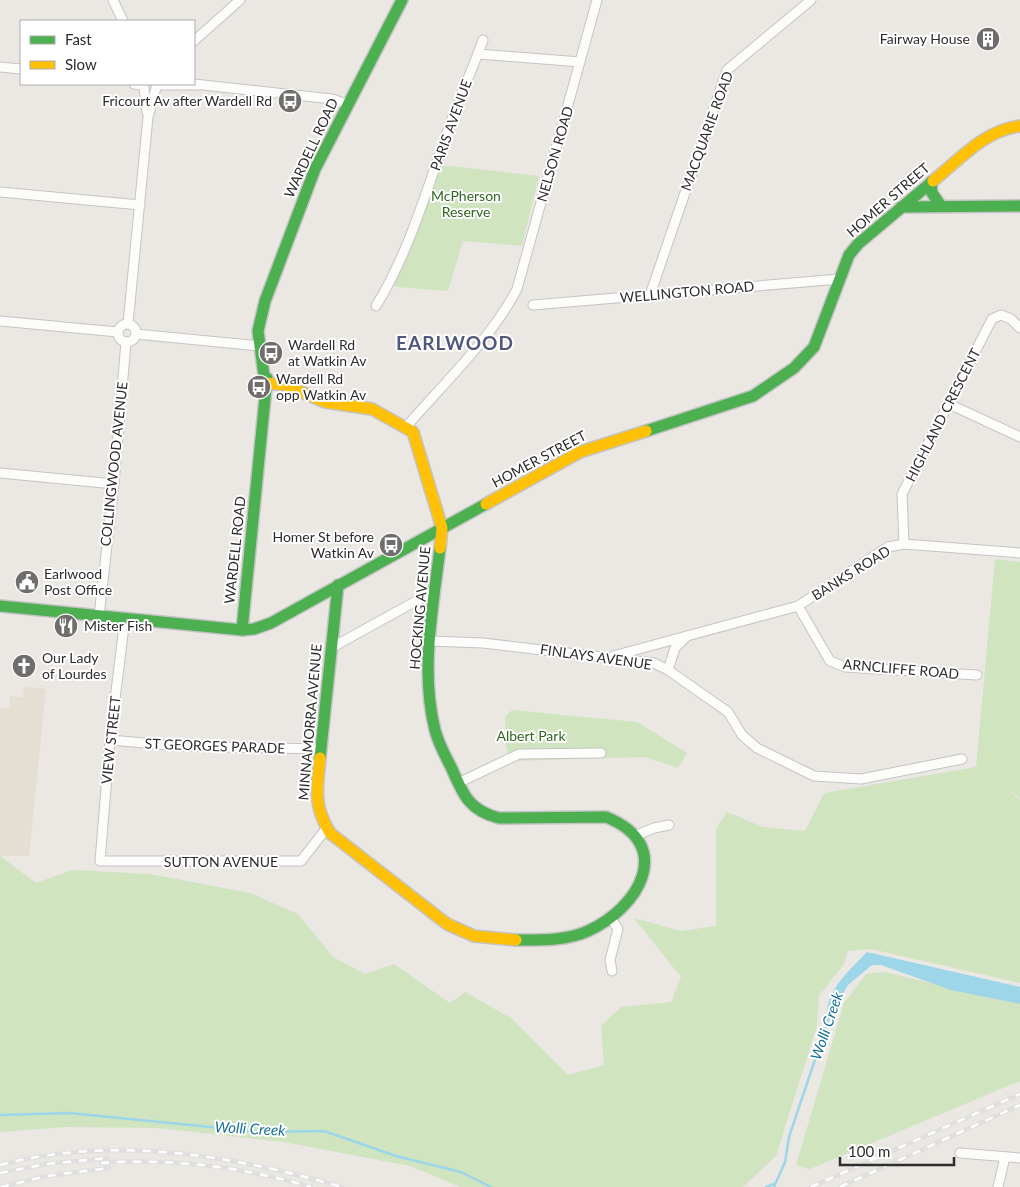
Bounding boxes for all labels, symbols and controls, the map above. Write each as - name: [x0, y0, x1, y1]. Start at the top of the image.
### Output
- legend: [20, 20, 195, 85]
- building icon: Fairway House: [975, 26, 1001, 52]
- text: Fast: [65, 30, 92, 48]
- place label: Fairway House: [880, 30, 970, 47]
- text: Slow: [65, 55, 97, 73]
- street label: MACQUARIE ROAD: [677, 69, 736, 193]
- street label: PARIS AVENUE: [426, 77, 475, 173]
- bus stop icon: Fricourt Av after Wardell Rd: [277, 88, 303, 114]
- place label: Fricourt Av after Wardell Rd: [102, 92, 272, 109]
- street label: WARDELL ROAD: [280, 95, 341, 200]
- street label: NELSON ROAD: [533, 104, 576, 204]
- street label: HOMER STREET: [843, 158, 933, 240]
- park label: McPherson Reserve: [431, 187, 501, 220]
- street label: WELLINGTON ROAD: [619, 277, 755, 306]
- district label: EARLWOOD: [396, 331, 514, 354]
- place label: Wardell Rd at Watkin Av: [288, 336, 367, 369]
- bus stop icon: Wardell Rd at Watkin Av: [258, 340, 284, 366]
- street label: HIGHLAND CRESCENT: [902, 345, 984, 484]
- place label: Wardell Rd opp Watkin Av: [276, 370, 367, 403]
- bus stop icon: Wardell Rd opp Watkin Av: [246, 374, 272, 400]
- street label: COLLINGWOOD AVENUE: [96, 381, 131, 547]
- street label: HOMER STREET: [489, 426, 589, 491]
- street label: WARDELL ROAD: [220, 495, 249, 605]
- place label: Homer St before Watkin Av: [272, 528, 375, 561]
- bus stop icon: Homer St before Watkin Av: [378, 532, 404, 558]
- street label: BANKS ROAD: [808, 542, 893, 603]
- street label: HOCKING AVENUE: [406, 546, 433, 670]
- place label: Earlwood Post Office: [44, 565, 112, 598]
- public building icon: Earlwood Post Office: [14, 569, 40, 595]
- restaurant icon: Mister Fish: [53, 613, 79, 639]
- place label: Mister Fish: [84, 617, 152, 634]
- street label: FINLAYS AVENUE: [539, 640, 653, 673]
- street label: MINNAMORRA AVENUE: [294, 643, 325, 801]
- place label: Our Lady of Lourdes: [42, 649, 107, 682]
- church icon: Our Lady of Lourdes: [11, 653, 37, 679]
- street label: ARNCLIFFE ROAD: [842, 655, 960, 682]
- street label: VIEW STREET: [97, 694, 124, 785]
- park label: Albert Park: [496, 727, 566, 744]
- street label: ST GEORGES PARADE: [144, 735, 286, 756]
- street label: SUTTON AVENUE: [164, 853, 278, 870]
- water label: Wolli Creek: [806, 989, 846, 1062]
- water label: Wolli Creek: [214, 1117, 287, 1139]
- scale bar: [840, 1134, 954, 1166]
- text: 100 m: [848, 1142, 890, 1160]

